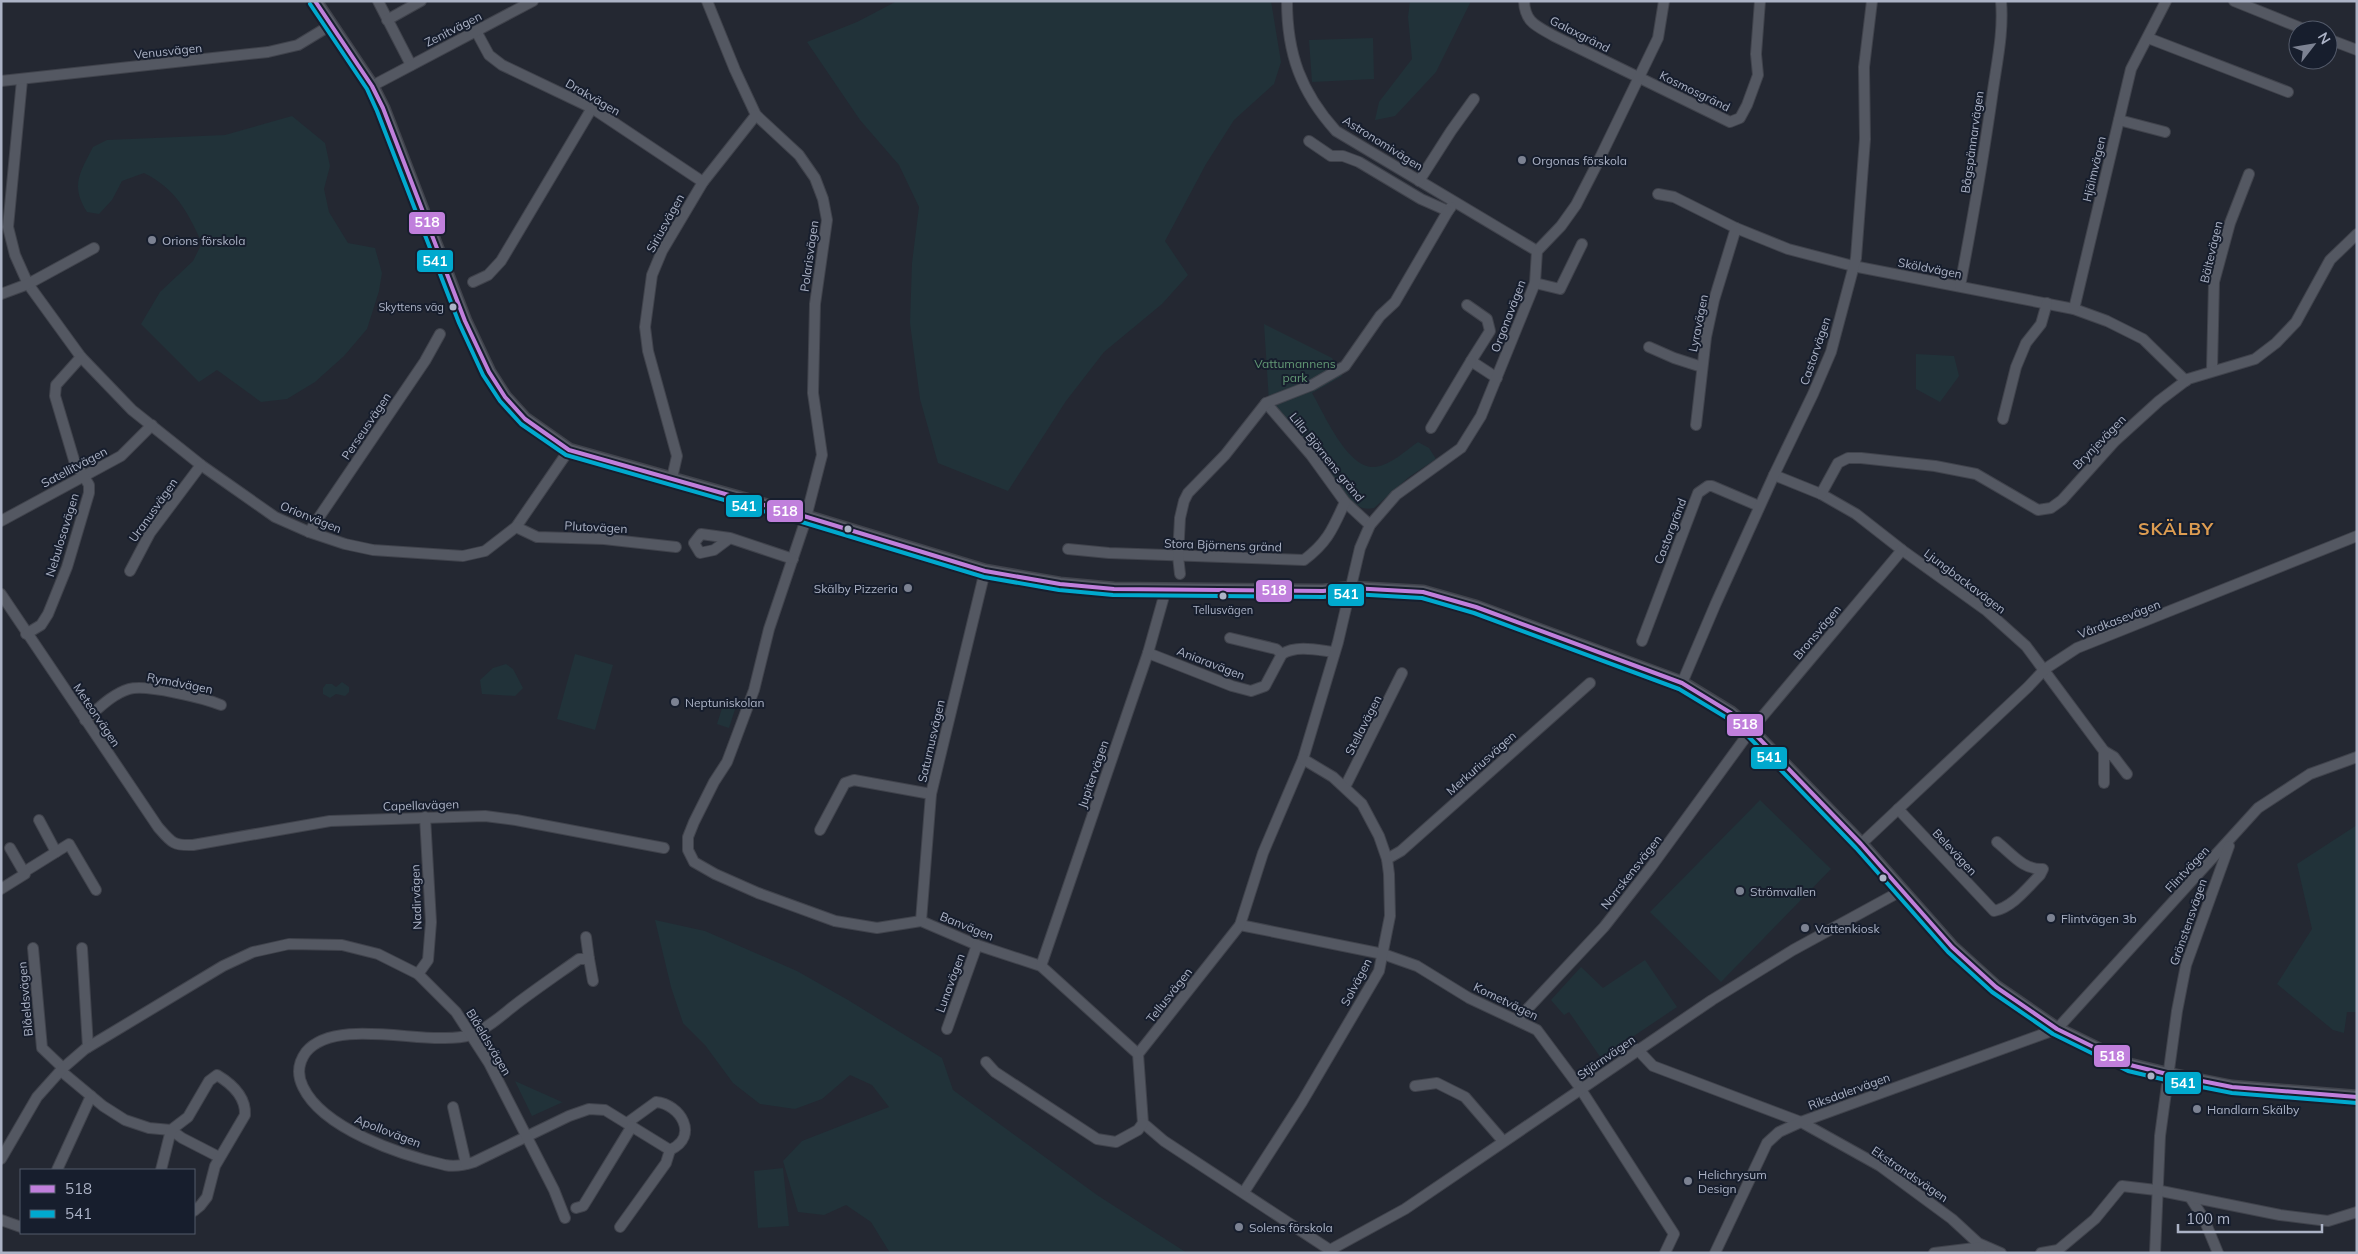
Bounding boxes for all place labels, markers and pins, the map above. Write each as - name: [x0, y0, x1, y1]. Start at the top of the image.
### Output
- place label: Orgonas förskola: [1532, 153, 1627, 168]
- marker: Orgonas förskola: [1516, 154, 1528, 166]
- place label: Orions förskola: [162, 233, 245, 248]
- marker: Orions förskola: [146, 234, 158, 246]
- place label: Skyttens väg: [378, 300, 444, 314]
- marker: Skyttens väg: [448, 302, 458, 312]
- unlabelled marker: [843, 524, 853, 534]
- place label: Skälby Pizzeria: [814, 581, 898, 596]
- marker: Skälby Pizzeria: [902, 582, 914, 594]
- marker: Tellusvägen: [1218, 591, 1228, 601]
- place label: Tellusvägen: [1193, 603, 1253, 617]
- place label: Neptuniskolan: [685, 695, 765, 710]
- marker: Neptuniskolan: [669, 696, 681, 708]
- unlabelled marker: [1878, 873, 1888, 883]
- place label: Strömvallen: [1750, 884, 1816, 899]
- marker: Strömvallen: [1734, 885, 1746, 897]
- place label: Flintvägen 3b: [2061, 911, 2137, 926]
- marker: Flintvägen 3b: [2045, 912, 2057, 924]
- place label: Vattenkiosk: [1815, 921, 1880, 936]
- marker: Vattenkiosk: [1799, 922, 1811, 934]
- unlabelled marker: [2146, 1071, 2156, 1081]
- place label: Handlarn Skälby: [2207, 1102, 2300, 1117]
- marker: Handlarn Skälby: [2191, 1103, 2203, 1115]
- place label: Helichrysum Design: [1698, 1167, 1767, 1196]
- marker: Helichrysum Design: [1682, 1175, 1694, 1187]
- place label: Solens förskola: [1249, 1220, 1333, 1235]
- marker: Solens förskola: [1233, 1221, 1245, 1233]

